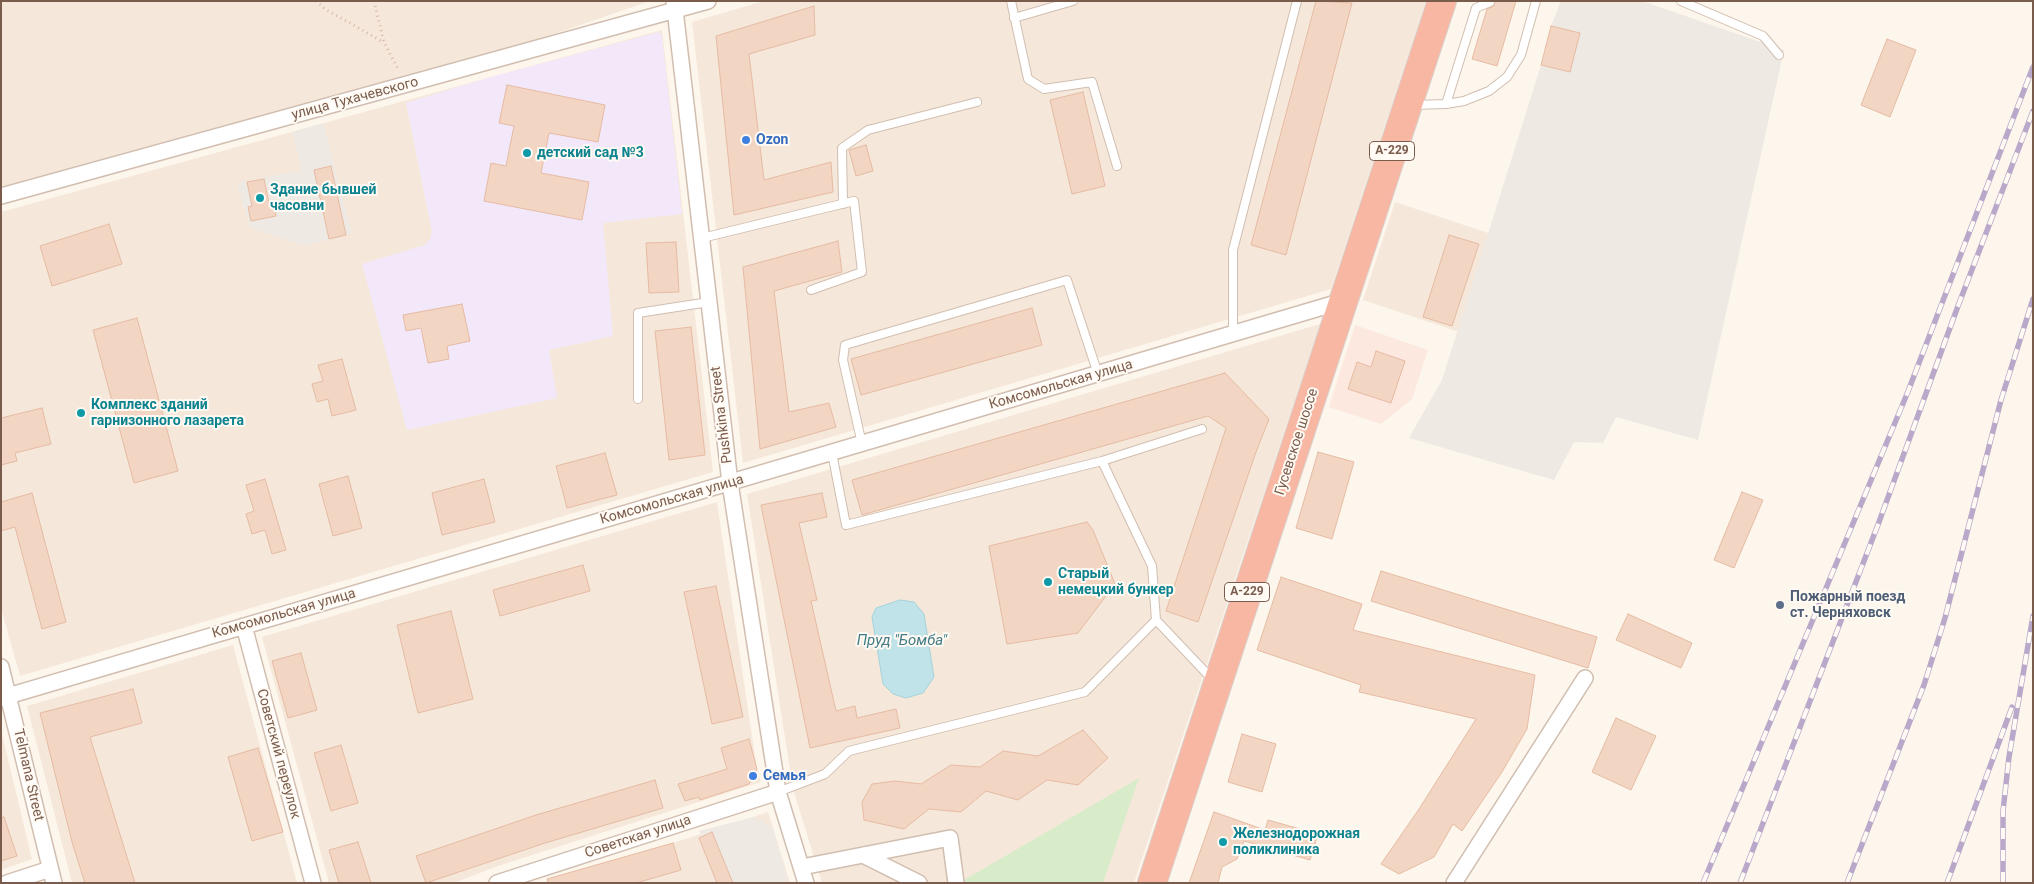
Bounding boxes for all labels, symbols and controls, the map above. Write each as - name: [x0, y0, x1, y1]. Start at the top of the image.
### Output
- street label: улица Тухачевского: [290, 74, 420, 124]
- place label: Ozon: [756, 132, 788, 148]
- marker: Ozon: [740, 134, 752, 146]
- road number: А-229: [1370, 142, 1414, 160]
- place label: детский сад №3: [537, 145, 644, 161]
- marker: детский сад №3: [521, 147, 533, 159]
- place label: Здание бывшей часовни: [270, 182, 376, 214]
- marker: Здание бывшей часовни: [254, 192, 266, 204]
- street label: Комсомольская улица: [987, 356, 1135, 414]
- street label: Pushkina Street: [708, 365, 736, 465]
- street label: Гусевское шоссе: [1272, 387, 1322, 497]
- place label: Комплекс зданий гарнизонного лазарета: [91, 397, 244, 430]
- marker: Комплекс зданий гарнизонного лазарета: [75, 407, 87, 419]
- street label: Комсомольская улица: [598, 471, 746, 529]
- place label: Старый немецкий бункер: [1058, 566, 1174, 598]
- marker: Старый немецкий бункер: [1042, 576, 1054, 588]
- road number: А-229: [1224, 582, 1270, 602]
- street label: Комсомольская улица: [210, 585, 358, 643]
- place label: Пожарный поезд ст. Черняховск: [1790, 589, 1905, 622]
- marker: Пожарный поезд ст. Черняховск: [1774, 599, 1786, 611]
- water label: Пруд "Бомба": [857, 632, 947, 650]
- street label: Советский переулок: [253, 687, 303, 821]
- street label: Telmana Street: [9, 727, 47, 823]
- place label: Семья: [763, 768, 806, 784]
- marker: Семья: [747, 770, 759, 782]
- street label: Советская улица: [583, 812, 693, 862]
- place label: Железнодорожная поликлиника: [1233, 826, 1360, 859]
- marker: Железнодорожная поликлиника: [1217, 836, 1229, 848]

